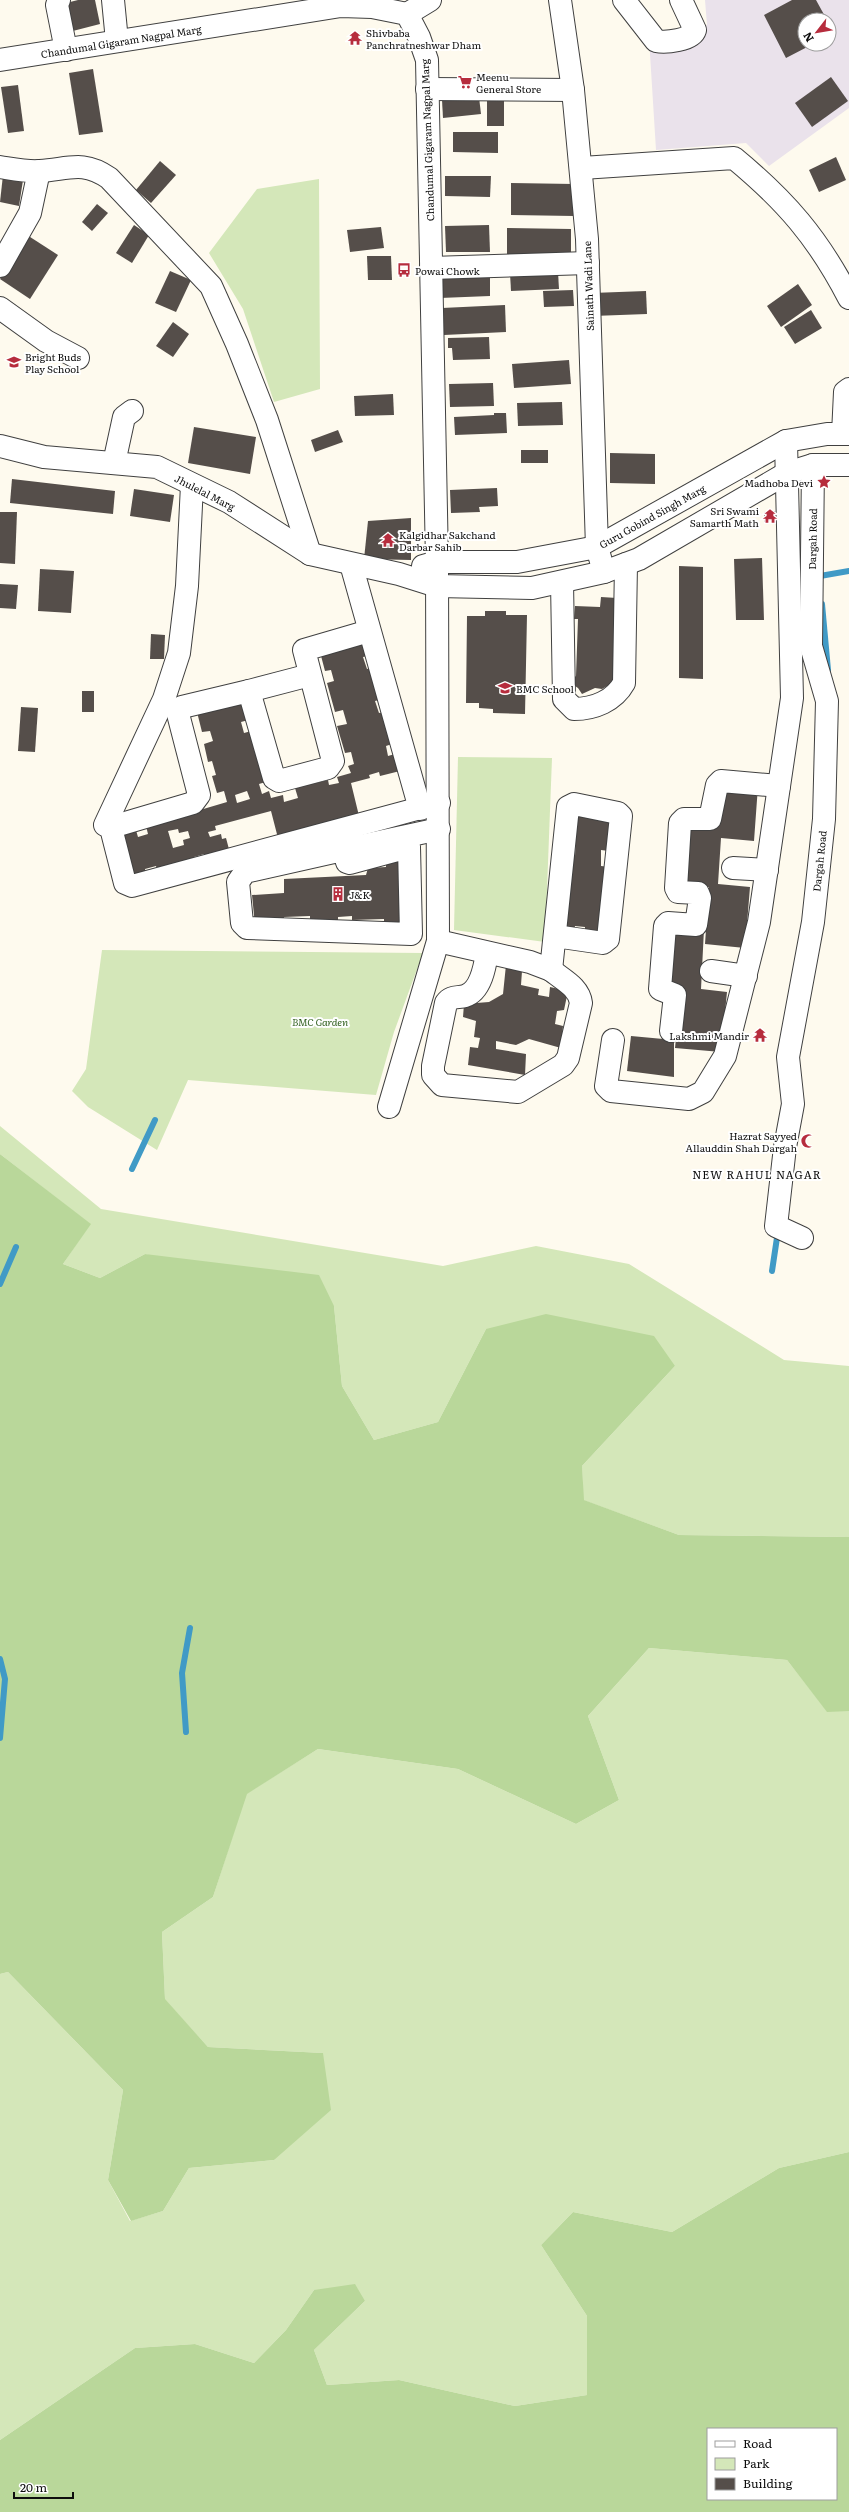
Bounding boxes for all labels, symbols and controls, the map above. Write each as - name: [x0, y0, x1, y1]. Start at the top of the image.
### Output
- north arrow: [797, 12, 837, 52]
- street label: Chandumal Gigaram Nagpal Marg: [40, 21, 203, 61]
- place label: Shivbaba Panchratneshwar Dham: [366, 25, 481, 52]
- temple icon: Shivbaba Panchratneshwar Dham: [347, 30, 363, 46]
- text: N: [798, 30, 817, 46]
- street label: Chandumal Gigaram Nagpal Marg: [417, 58, 437, 222]
- place label: Meenu General Store: [476, 69, 541, 96]
- supermarket icon: Meenu General Store: [457, 74, 473, 90]
- street label: Sainath Wadi Lane: [579, 241, 597, 331]
- bus stop icon: Powai Chowk: [396, 262, 412, 278]
- place label: Powai Chowk: [415, 263, 481, 278]
- place label: Bright Buds Play School: [25, 349, 82, 376]
- school or university icon: Bright Buds Play School: [6, 354, 22, 370]
- street label: Jhulelal Marg: [172, 470, 238, 514]
- place icon: Madhoba Devi: [816, 474, 832, 490]
- place label: Madhoba Devi: [744, 475, 814, 490]
- street label: Guru Gobind Singh Marg: [596, 480, 708, 552]
- place label: Sri Swami Samarth Math: [690, 503, 760, 530]
- temple icon: Sri Swami Samarth Math: [762, 508, 778, 524]
- street label: Dargah Road: [804, 508, 820, 570]
- place label: Kalgidhar Sakchand Darbar Sahib: [399, 527, 496, 554]
- temple icon: Kalgidhar Sakchand Darbar Sahib: [380, 532, 396, 548]
- school or university icon: BMC School: [497, 680, 513, 696]
- place label: BMC School: [516, 681, 575, 696]
- street label: Dargah Road: [808, 830, 830, 892]
- building icon: J&K: [330, 886, 346, 902]
- place label: J&K: [349, 887, 370, 902]
- park label: BMC Garden: [292, 1014, 348, 1029]
- temple icon: Lakshmi Mandir: [752, 1027, 768, 1043]
- place label: Lakshmi Mandir: [669, 1028, 749, 1043]
- place label: Hazrat Sayyed Allauddin Shah Dargah: [686, 1128, 797, 1155]
- mosque icon: Hazrat Sayyed Allauddin Shah Dargah: [800, 1133, 816, 1149]
- district label: NEW RAHUL NAGAR: [692, 1166, 822, 1182]
- legend: [707, 2428, 837, 2500]
- text: Road: [743, 2434, 773, 2452]
- text: Park: [743, 2454, 770, 2472]
- scale bar: [14, 2474, 73, 2500]
- text: Building: [743, 2474, 793, 2492]
- text: 20 m: [20, 2478, 47, 2496]

